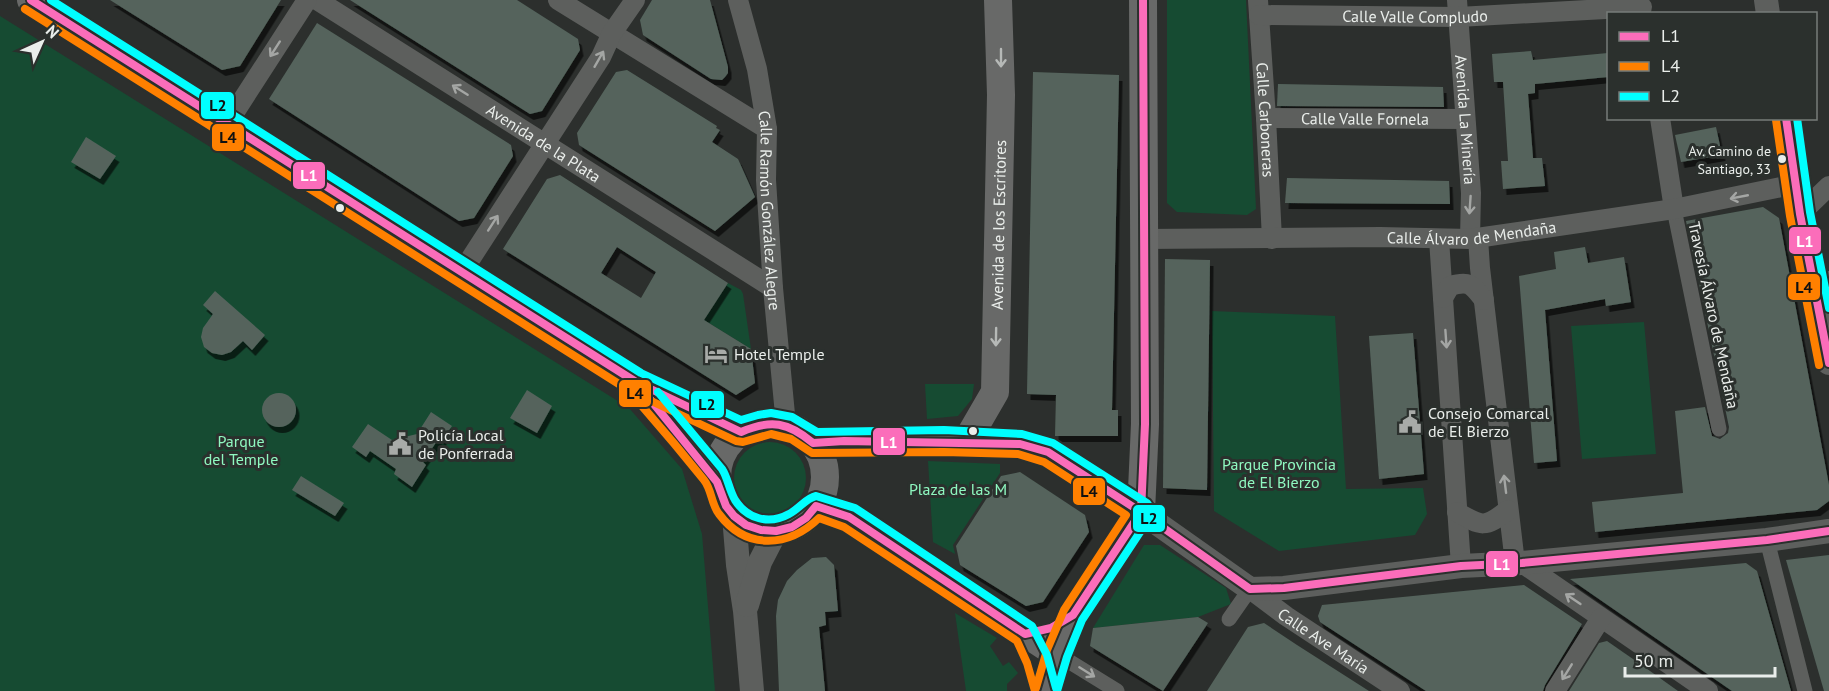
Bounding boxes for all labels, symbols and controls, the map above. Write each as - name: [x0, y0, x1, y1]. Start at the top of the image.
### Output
- street label: Calle Valle Compludo: [1342, 5, 1488, 27]
- north arrow: [12, 12, 72, 72]
- legend: [1607, 12, 1817, 120]
- text: N: [42, 21, 63, 42]
- text: L1: [1661, 24, 1680, 47]
- one-way arrow: [269, 40, 281, 57]
- one-way arrow: [995, 48, 1007, 68]
- one-way arrow: [593, 51, 605, 68]
- street label: Avenida La Minería: [1451, 54, 1480, 185]
- text: L4: [1661, 54, 1680, 77]
- street label: Calle Carboneras: [1252, 62, 1279, 178]
- one-way arrow: [452, 84, 469, 96]
- text: L2: [1661, 84, 1680, 107]
- line badge: L2: [200, 91, 235, 120]
- text: L2: [209, 95, 227, 115]
- street label: Avenida de la Plata: [483, 100, 604, 187]
- street label: Calle Valle Fornela: [1301, 108, 1429, 129]
- street label: Calle Ramón González Alegre: [754, 109, 785, 311]
- line badge: L4: [211, 123, 245, 152]
- text: L4: [219, 127, 237, 147]
- street label: Avenida de los Escritores: [987, 139, 1010, 310]
- place label: Av. Camino de Santiago, 33: [1689, 142, 1771, 178]
- marker: Av. Camino de Santiago, 33: [1776, 153, 1788, 165]
- line badge: L1: [292, 161, 326, 190]
- text: L1: [300, 165, 318, 185]
- one-way arrow: [1730, 192, 1749, 203]
- one-way arrow: [1464, 194, 1475, 214]
- unlabelled marker: [334, 202, 346, 214]
- one-way arrow: [488, 215, 500, 232]
- street label: Calle Álvaro de Mendaña: [1387, 216, 1557, 249]
- street label: Travesía Álvaro de Mendaña: [1684, 220, 1744, 410]
- line badge: L1: [1788, 226, 1822, 255]
- text: L1: [1796, 231, 1814, 251]
- line badge: L4: [1787, 273, 1821, 301]
- text: L4: [1795, 277, 1813, 297]
- one-way arrow: [990, 327, 1002, 347]
- one-way arrow: [1441, 329, 1452, 349]
- hotel icon: Hotel Temple: [703, 341, 729, 367]
- place label: Hotel Temple: [734, 344, 825, 364]
- line badge: L4: [618, 379, 652, 408]
- text: L4: [626, 383, 644, 403]
- line badge: L2: [690, 390, 725, 419]
- text: L2: [698, 394, 716, 414]
- place label: Consejo Comarcal de El Bierzo: [1428, 403, 1550, 441]
- public building icon: Consejo Comarcal de El Bierzo: [1397, 409, 1423, 435]
- place label: Policía Local de Ponferrada: [418, 425, 513, 463]
- unlabelled marker: [967, 425, 979, 437]
- line badge: L1: [872, 427, 906, 456]
- park label: Parque del Temple: [204, 431, 278, 469]
- public building icon: Policía Local de Ponferrada: [387, 431, 413, 457]
- text: L1: [880, 432, 898, 452]
- park label: Parque Provincia de El Bierzo: [1222, 454, 1336, 492]
- one-way arrow: [1500, 475, 1511, 495]
- line badge: L4: [1072, 477, 1106, 506]
- park label: Plaza de las M: [909, 479, 1007, 499]
- text: L4: [1080, 481, 1098, 501]
- line badge: L2: [1132, 504, 1166, 533]
- text: L2: [1140, 508, 1158, 528]
- line badge: L1: [1485, 550, 1519, 578]
- text: L1: [1493, 554, 1511, 574]
- one-way arrow: [1565, 593, 1581, 605]
- street label: Calle Ave María: [1274, 603, 1373, 678]
- scale bar: [1625, 640, 1775, 678]
- text: 50 m: [1634, 649, 1673, 672]
- one-way arrow: [1561, 663, 1573, 680]
- one-way arrow: [1078, 667, 1095, 679]

